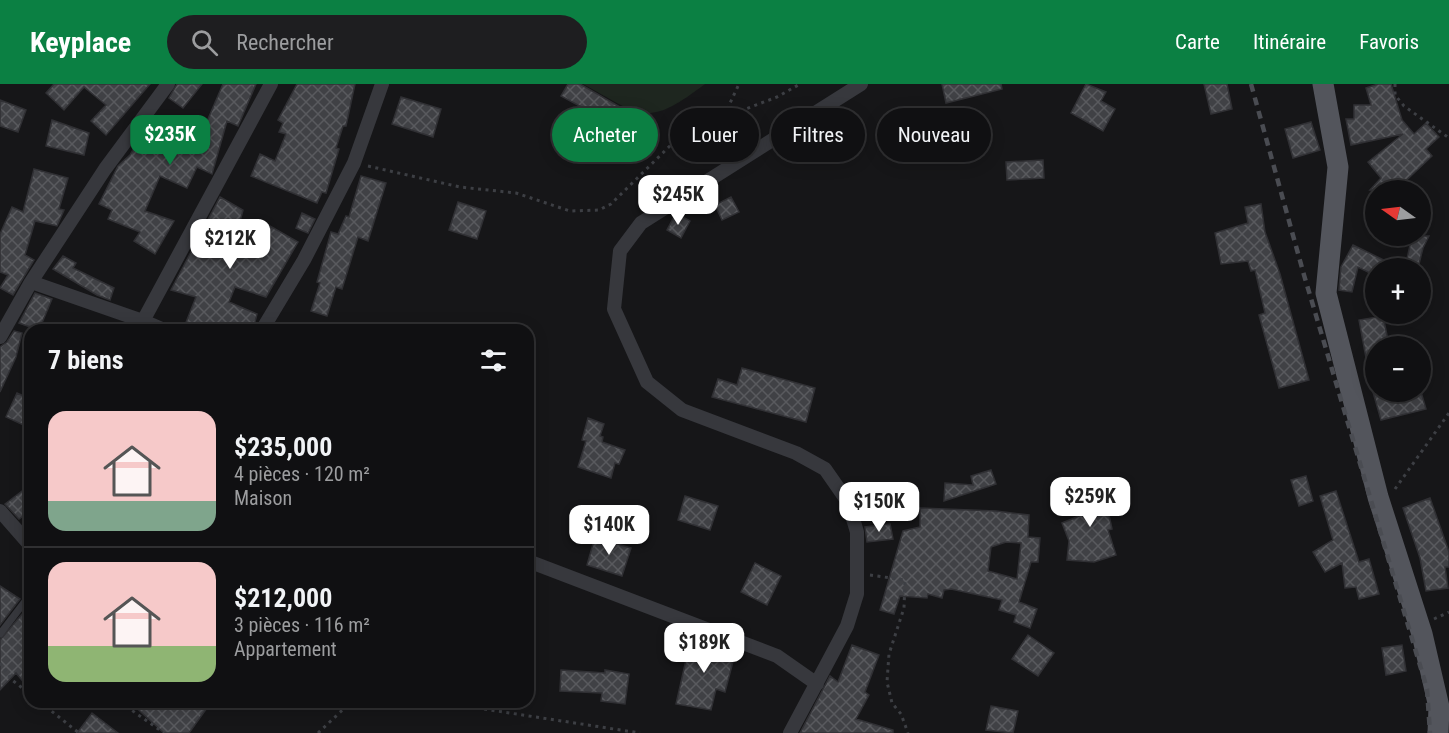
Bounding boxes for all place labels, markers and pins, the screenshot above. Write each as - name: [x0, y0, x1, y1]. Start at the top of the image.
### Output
- pin: $235K: [128, 115, 212, 166]
- pin: $245K: [636, 175, 720, 226]
- pin: $212K: [188, 219, 272, 270]
- pin: $259K: [1048, 477, 1132, 528]
- pin: $150K: [837, 482, 921, 533]
- pin: $140K: [567, 505, 651, 556]
- pin: $189K: [662, 623, 746, 674]

